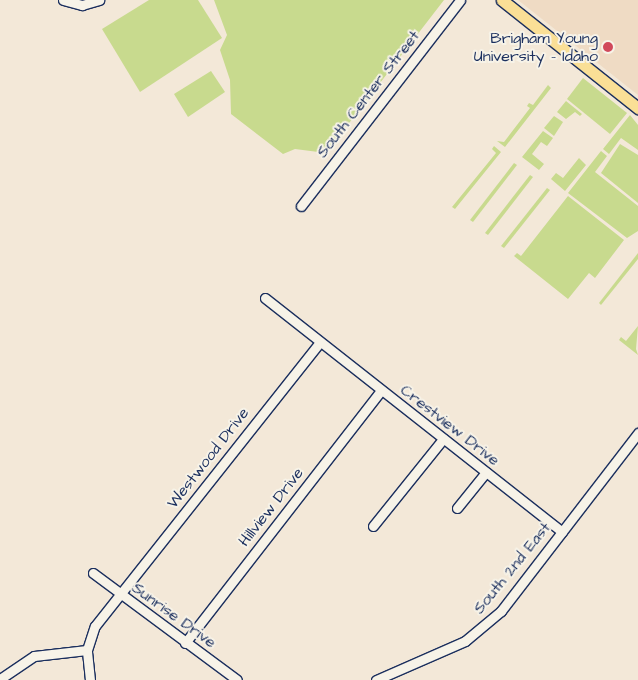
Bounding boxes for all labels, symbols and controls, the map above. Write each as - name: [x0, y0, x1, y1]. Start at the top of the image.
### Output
- street label: South Center Street: [312, 27, 424, 161]
- place label: Brigham Young University - Idaho: [474, 28, 598, 66]
- marker: Brigham Young University - Idaho: [602, 41, 614, 53]
- street label: Crestview Drive: [397, 380, 503, 470]
- street label: Westwood Drive: [163, 404, 253, 512]
- street label: Hillview Drive: [234, 464, 308, 550]
- street label: South 2nd East: [469, 518, 555, 618]
- street label: Sunrise Drive: [128, 578, 220, 652]

